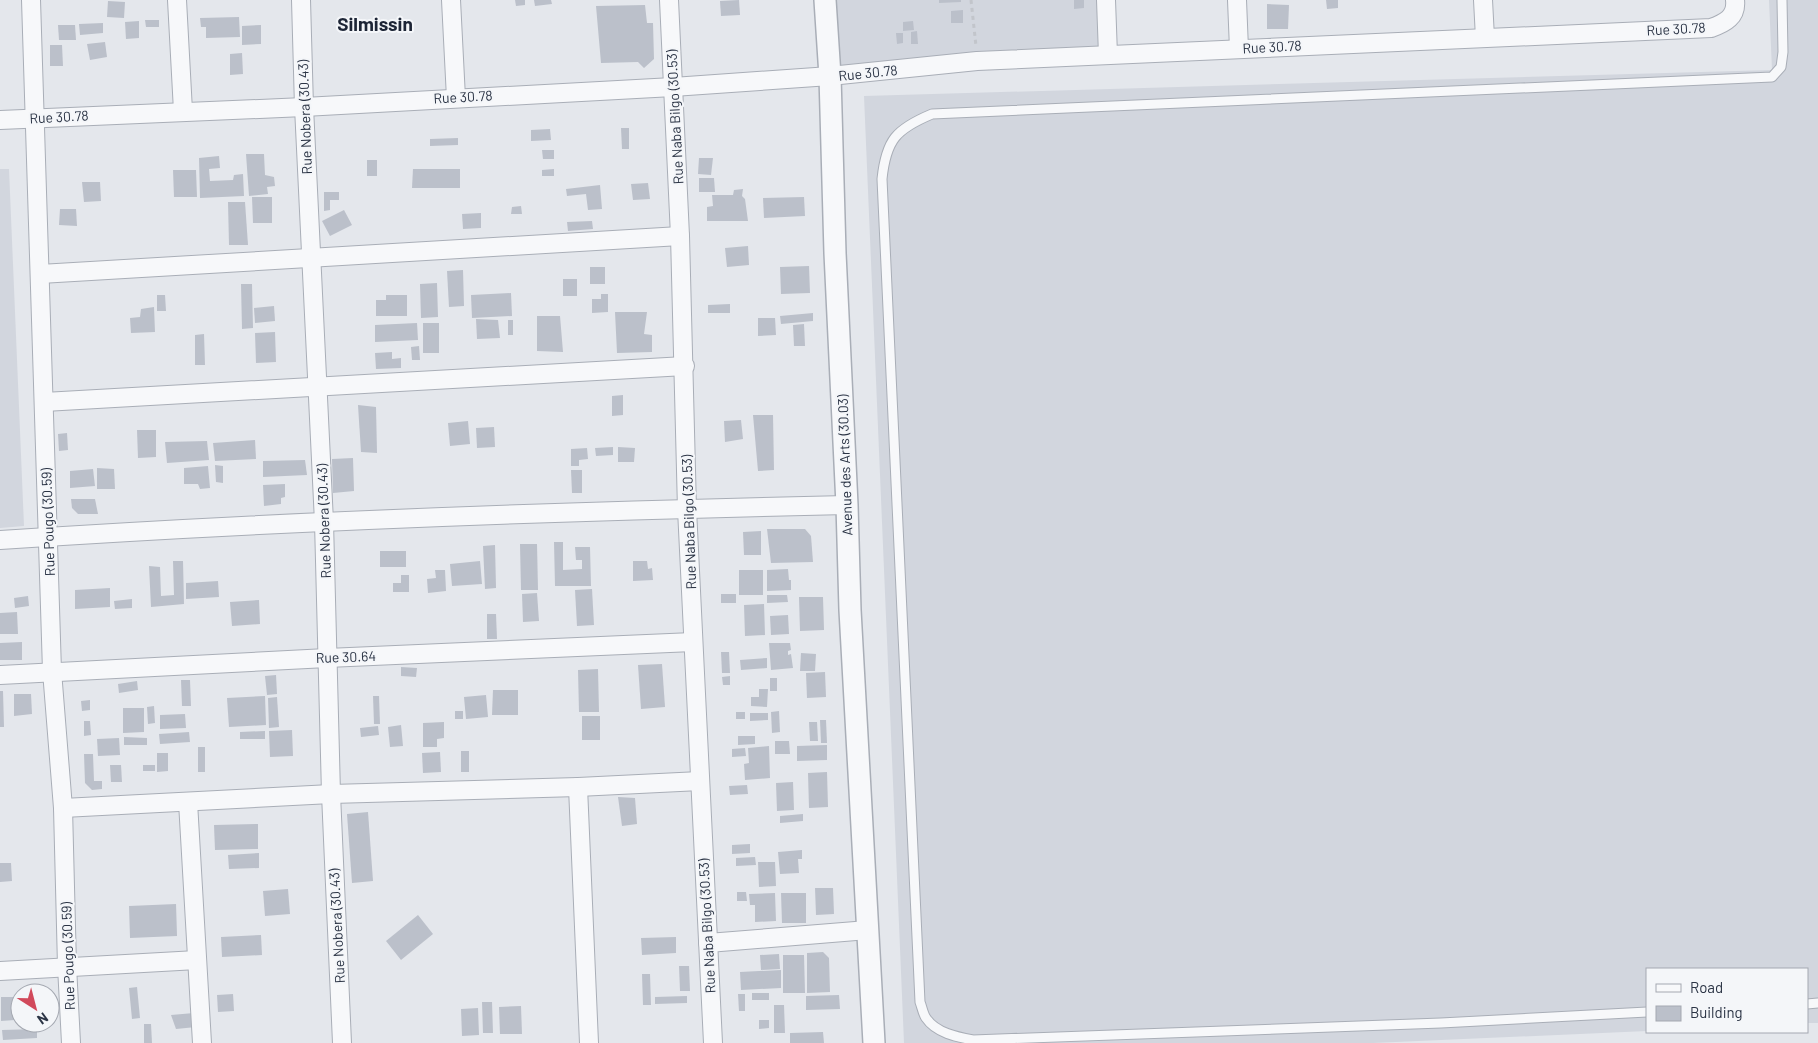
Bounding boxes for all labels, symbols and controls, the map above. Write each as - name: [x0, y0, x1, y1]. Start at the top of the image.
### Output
- district label: Silmissin: [337, 12, 413, 35]
- street label: Rue 30.78: [1646, 18, 1706, 39]
- street label: Rue 30.78: [1242, 36, 1302, 57]
- street label: Rue Naba Bilgo (30.53): [662, 49, 687, 185]
- street label: Rue Nobera (30.43): [294, 59, 315, 175]
- street label: Rue 30.78: [838, 61, 898, 84]
- street label: Rue 30.78: [433, 86, 493, 107]
- street label: Rue 30.78: [29, 106, 89, 127]
- street label: Avenue des Arts (30.03): [834, 394, 855, 536]
- street label: Rue Naba Bilgo (30.53): [678, 454, 699, 590]
- street label: Rue Nobera (30.43): [313, 463, 334, 579]
- street label: Rue Pougo (30.59): [37, 467, 58, 576]
- street label: Rue 30.64: [316, 647, 376, 666]
- street label: Rue Naba Bilgo (30.53): [694, 858, 719, 994]
- street label: Rue Nobera (30.43): [325, 868, 348, 984]
- street label: Rue Pougo (30.59): [57, 901, 78, 1010]
- legend: [1646, 968, 1808, 1033]
- text: Road: [1690, 978, 1723, 996]
- north arrow: [10, 983, 60, 1033]
- text: Building: [1690, 1003, 1743, 1021]
- text: N: [34, 1009, 52, 1029]

